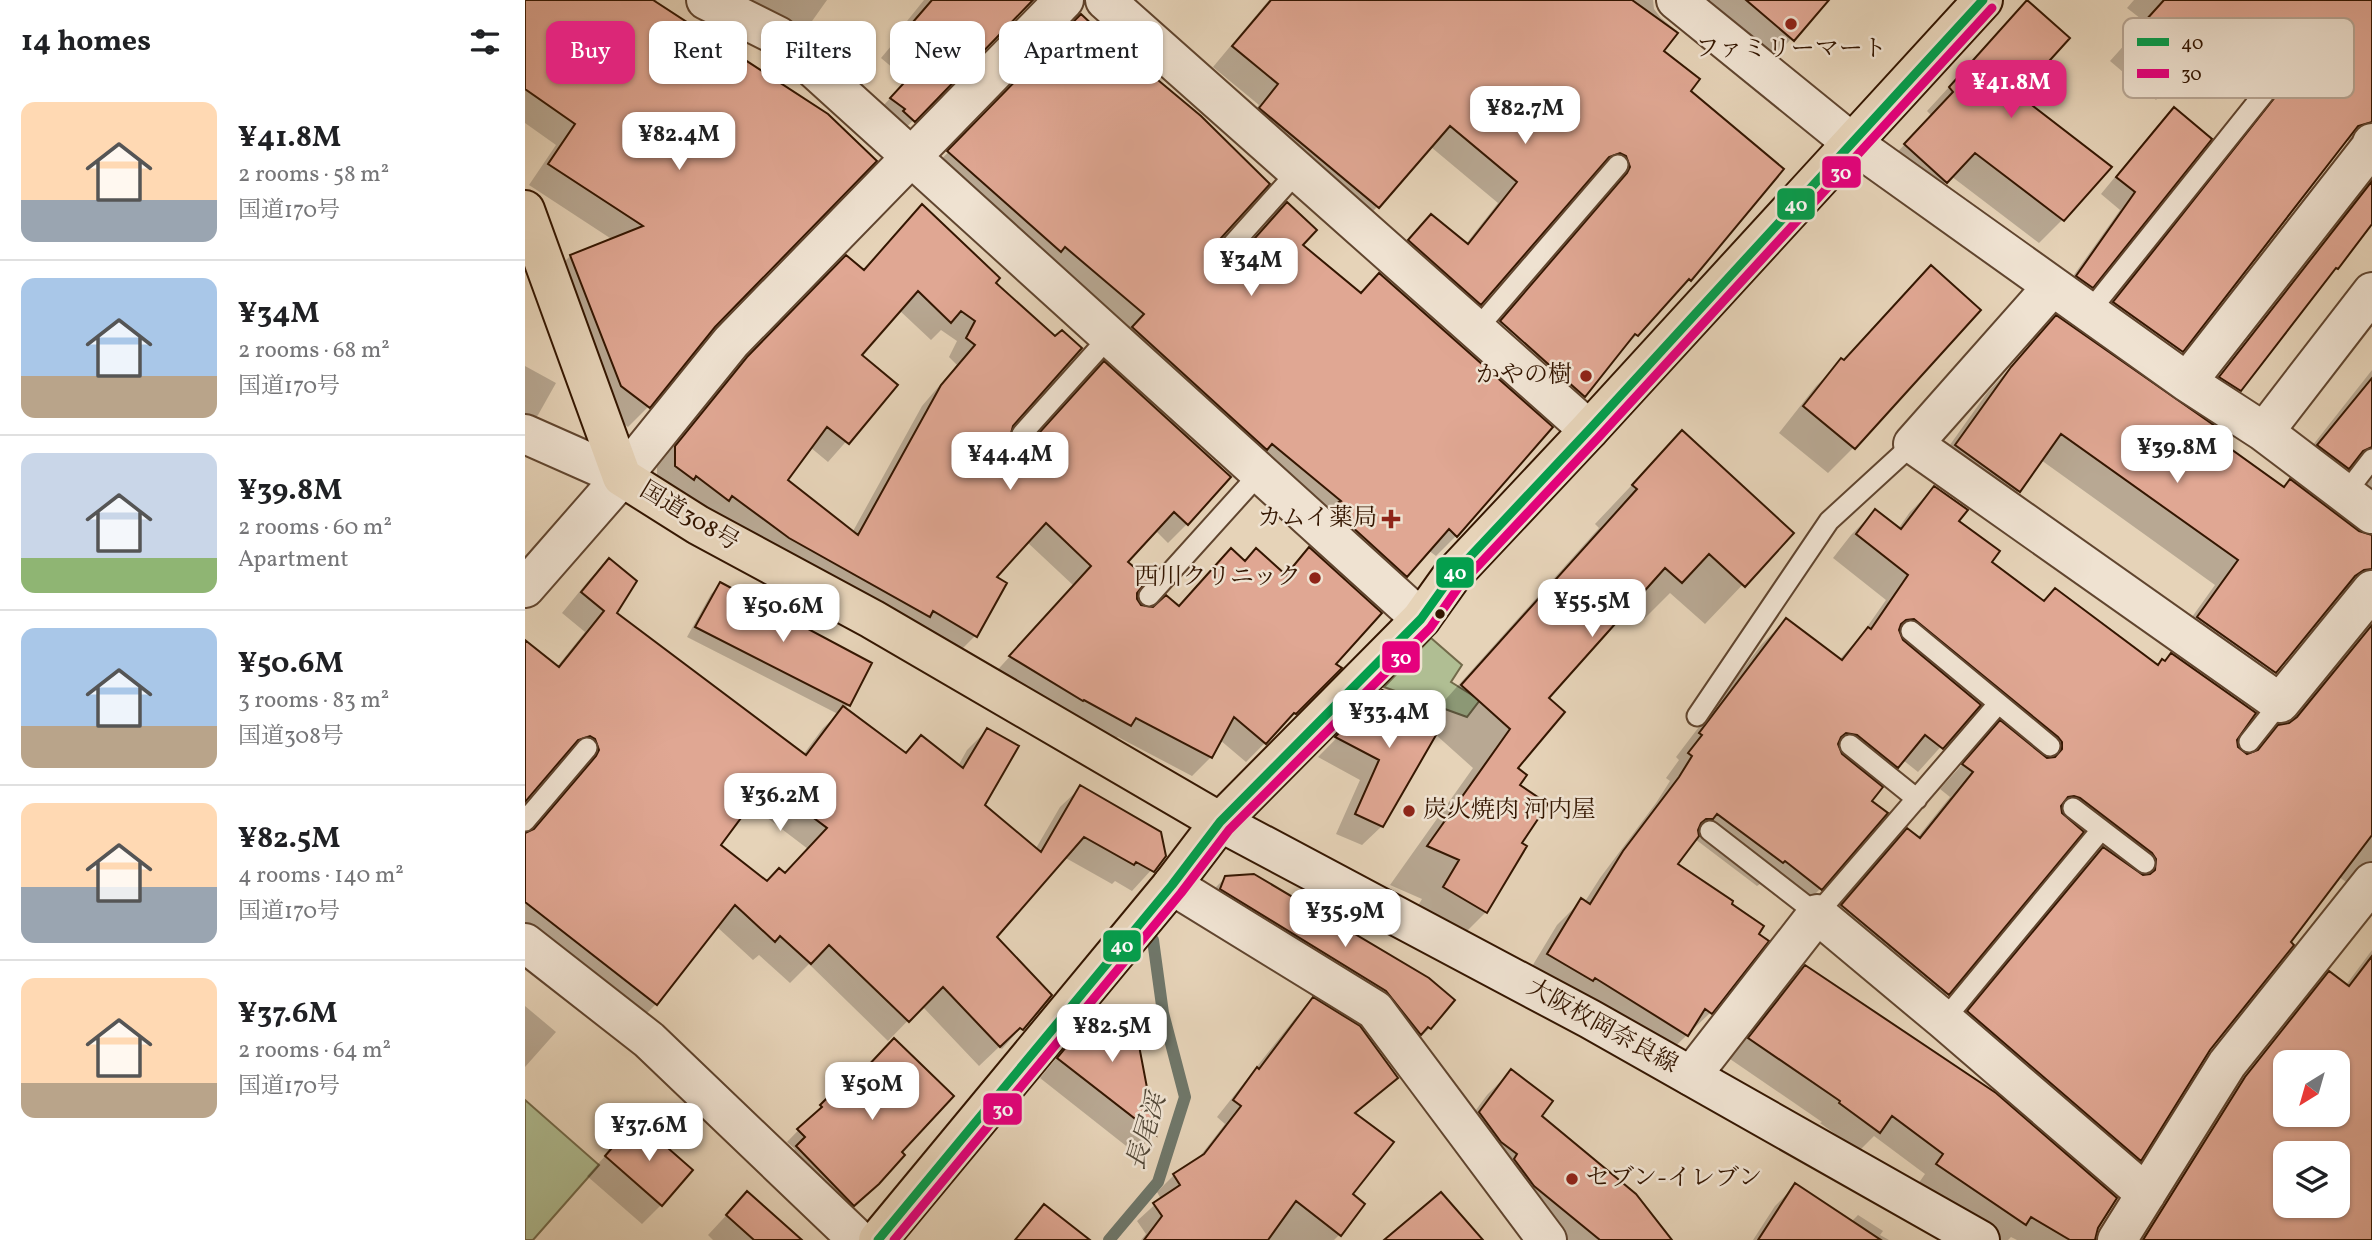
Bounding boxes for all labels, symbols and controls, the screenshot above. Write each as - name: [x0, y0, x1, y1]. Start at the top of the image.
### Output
- marker: ファミリーマート: [1783, 16, 1799, 32]
- legend: [2123, 18, 2354, 98]
- text: 14 homes: [21, 21, 151, 63]
- chip: Buy: [546, 21, 635, 84]
- chip: Rent: [649, 21, 747, 84]
- chip: Filters: [761, 21, 876, 84]
- chip: New: [890, 21, 985, 84]
- chip: Apartment: [999, 21, 1163, 84]
- icon: filters: [466, 23, 504, 61]
- text: 40: [2181, 31, 2203, 57]
- place label: ファミリーマート: [1695, 33, 1887, 67]
- pin: ¥41.8M: [1954, 60, 2068, 120]
- text: 30: [2181, 62, 2202, 88]
- text: ¥41.8M: [1971, 67, 2051, 99]
- pin: ¥82.7M: [1468, 86, 1582, 146]
- text: ¥82.7M: [1486, 93, 1564, 125]
- pin: ¥82.4M: [622, 113, 736, 172]
- text: ¥41.8M: [238, 117, 341, 159]
- text: ¥82.4M: [638, 119, 720, 151]
- icon: home: [77, 130, 161, 214]
- line badge: 30: [1821, 155, 1862, 189]
- text: 2 rooms · 58 m²: [238, 159, 389, 191]
- text: 30: [1830, 161, 1852, 187]
- line badge: 40: [1776, 187, 1816, 221]
- text: 40: [1785, 193, 1808, 219]
- text: 国道170号: [238, 195, 340, 227]
- pin: ¥34M: [1210, 238, 1292, 298]
- text: ¥34M: [1220, 245, 1282, 277]
- text: ¥34M: [238, 293, 319, 335]
- icon: home: [77, 306, 161, 390]
- text: 2 rooms · 68 m²: [238, 335, 390, 367]
- place label: かやの樹: [1476, 359, 1572, 393]
- marker: かやの樹: [1578, 368, 1594, 384]
- text: 国道170号: [238, 371, 340, 403]
- pin: ¥39.8M: [2120, 426, 2234, 485]
- text: ¥39.8M: [2137, 432, 2217, 464]
- pin: ¥44.4M: [953, 433, 1067, 492]
- text: ¥44.4M: [967, 439, 1053, 471]
- text: ¥39.8M: [238, 470, 342, 512]
- street label: 国道308号: [633, 474, 745, 560]
- icon: home: [77, 481, 161, 565]
- place label: カムイ薬局: [1257, 502, 1377, 536]
- marker: カムイ薬局: [1383, 511, 1399, 527]
- text: 2 rooms · 60 m²: [238, 512, 392, 544]
- text: Apartment: [238, 544, 349, 576]
- line badge: 40: [1435, 556, 1475, 589]
- place label: 西川クリニック: [1134, 561, 1301, 595]
- text: 40: [1444, 561, 1467, 587]
- marker: 西川クリニック: [1307, 570, 1323, 586]
- pin: ¥55.5M: [1535, 580, 1649, 639]
- pin: ¥50.6M: [726, 584, 840, 644]
- text: ¥55.5M: [1554, 586, 1630, 618]
- text: ¥50.6M: [743, 591, 823, 623]
- unlabelled marker: [1433, 607, 1447, 621]
- line badge: 30: [1381, 640, 1421, 674]
- text: ¥50.6M: [238, 643, 344, 685]
- text: 30: [1390, 646, 1412, 672]
- icon: home: [77, 656, 161, 740]
- text: 3 rooms · 83 m²: [238, 685, 389, 717]
- pin: ¥33.4M: [1332, 690, 1446, 750]
- text: ¥33.4M: [1349, 697, 1429, 729]
- text: 国道308号: [238, 721, 344, 753]
- pin: ¥36.2M: [723, 774, 837, 833]
- text: ¥36.2M: [740, 780, 820, 812]
- place label: 炭火焼肉 河内屋: [1423, 794, 1596, 828]
- marker: 炭火焼肉 河内屋: [1401, 803, 1417, 819]
- text: ¥82.5M: [238, 818, 340, 860]
- icon: home: [77, 831, 161, 915]
- text: 4 rooms · 140 m²: [238, 860, 404, 892]
- pin: ¥35.9M: [1288, 890, 1402, 949]
- text: 国道170号: [238, 896, 340, 928]
- text: ¥35.9M: [1306, 896, 1384, 928]
- line badge: 40: [1102, 929, 1142, 963]
- text: 40: [1111, 934, 1134, 960]
- street label: 大阪枚岡奈良線: [1520, 971, 1684, 1083]
- text: ¥37.6M: [238, 993, 338, 1035]
- pin: ¥82.5M: [1055, 1004, 1169, 1064]
- icon: home: [77, 1006, 161, 1090]
- text: ¥82.5M: [1073, 1011, 1151, 1043]
- text: 2 rooms · 64 m²: [238, 1035, 391, 1067]
- north arrow: [2273, 1050, 2350, 1127]
- map controls: [2273, 1050, 2350, 1218]
- pin: ¥50M: [831, 1062, 913, 1122]
- text: ¥50M: [841, 1069, 903, 1101]
- text: 国道170号: [238, 1071, 340, 1103]
- water label: 長尾渓: [1118, 1087, 1176, 1175]
- line badge: 30: [982, 1092, 1023, 1126]
- text: 30: [992, 1098, 1014, 1124]
- pin: ¥37.6M: [592, 1104, 706, 1163]
- text: ¥37.6M: [611, 1110, 687, 1142]
- button: layers: [2273, 1141, 2350, 1218]
- place label: セブン-イレブン: [1586, 1162, 1762, 1196]
- marker: セブン-イレブン: [1564, 1171, 1580, 1187]

